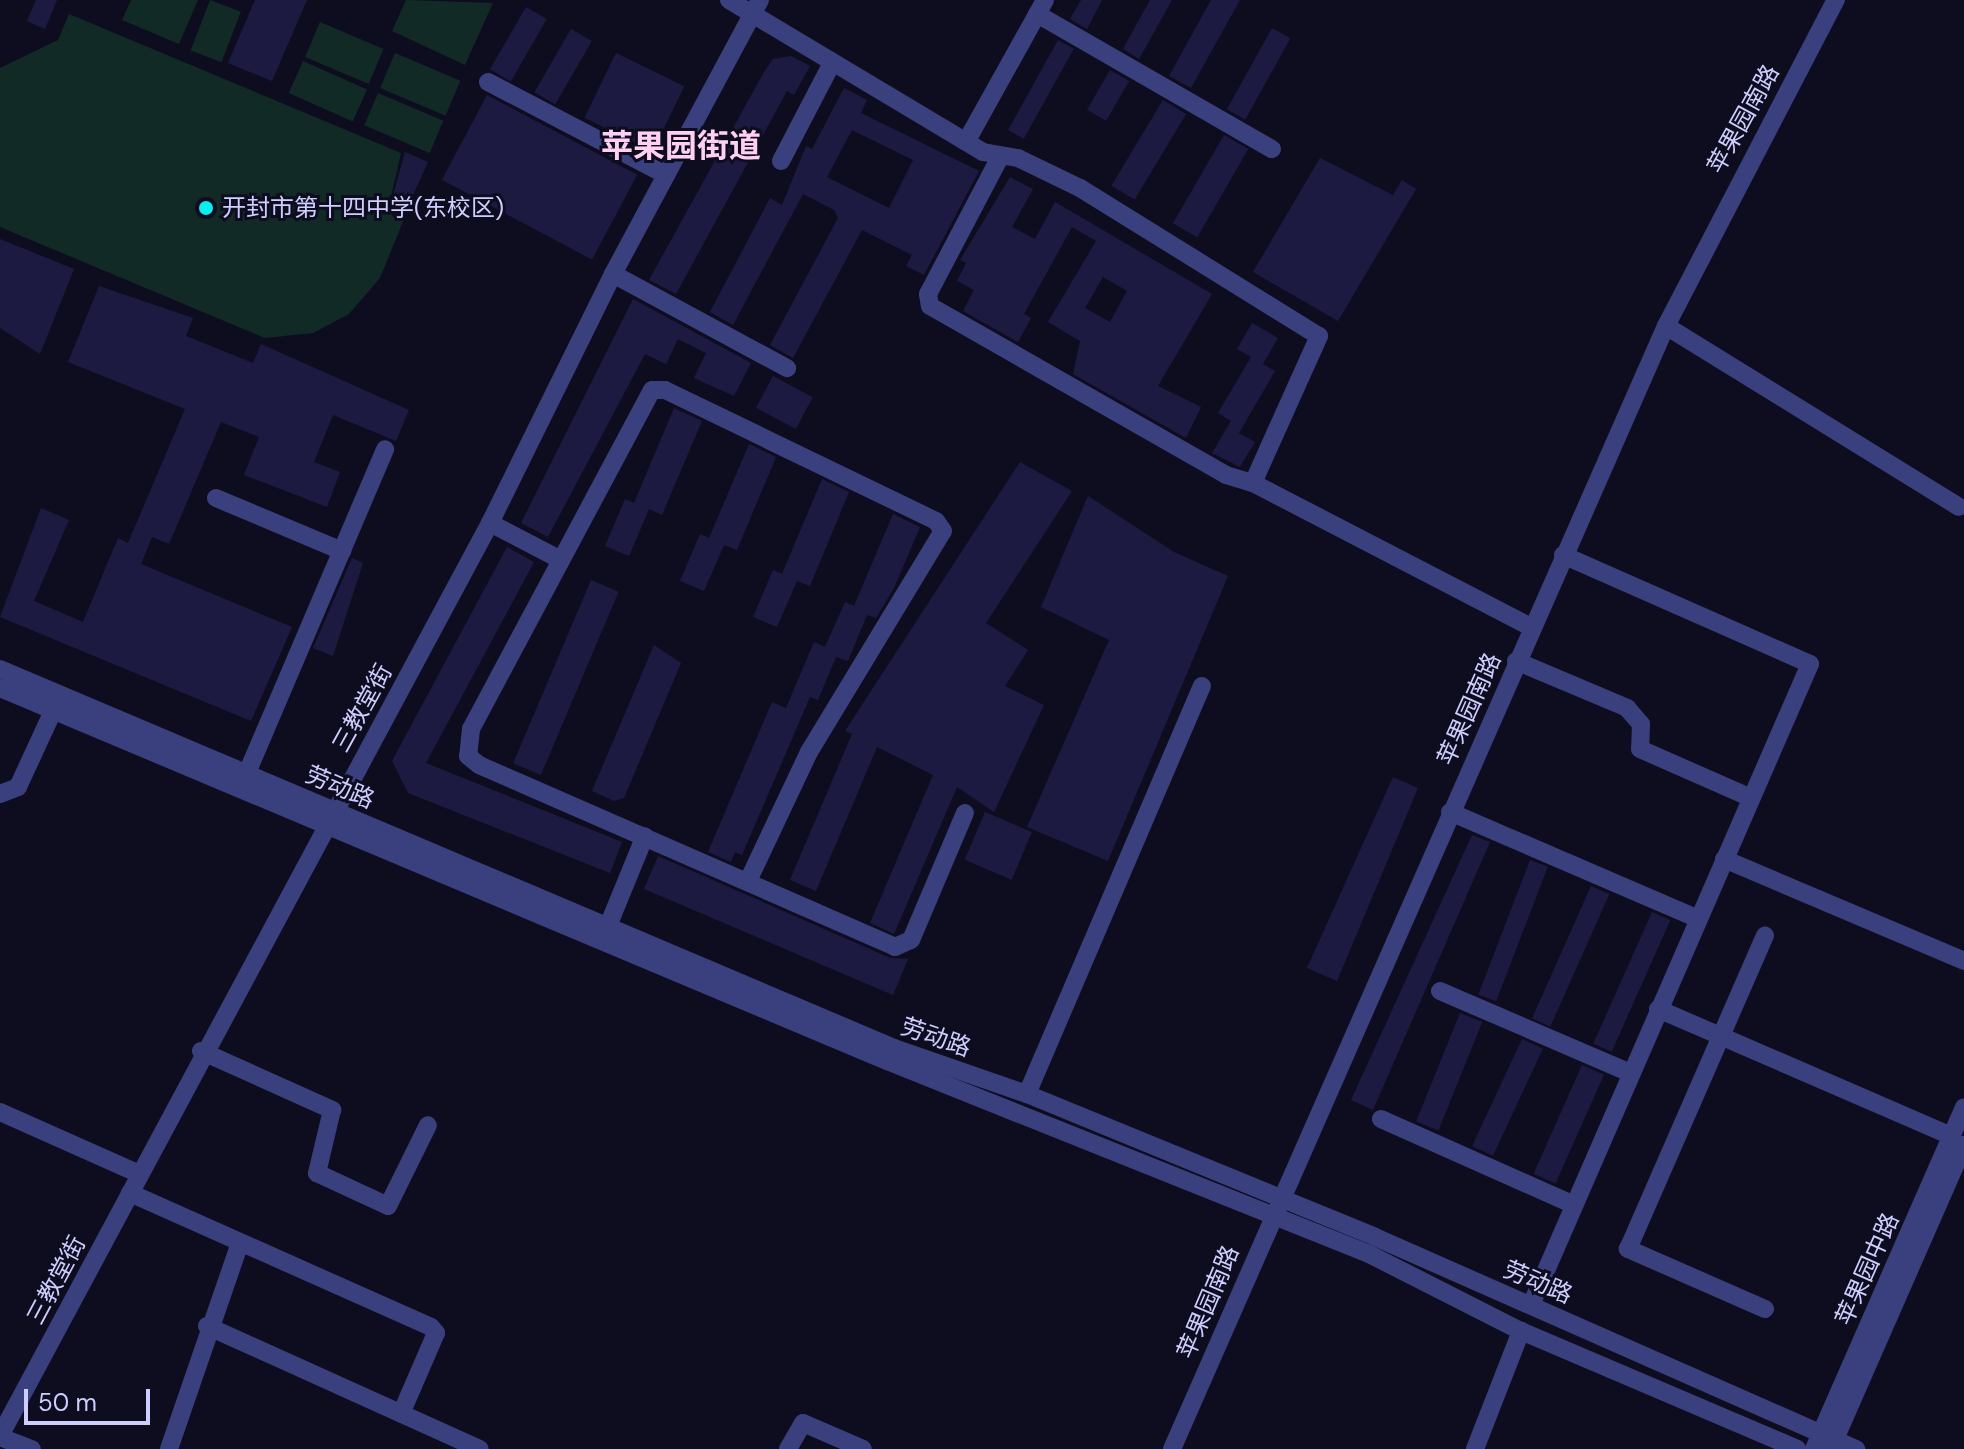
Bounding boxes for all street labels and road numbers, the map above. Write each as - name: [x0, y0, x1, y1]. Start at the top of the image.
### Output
- street label: 苹果园南路: [1701, 60, 1785, 178]
- street label: 苹果园南路: [1431, 648, 1507, 770]
- street label: 三教堂街: [326, 659, 398, 757]
- street label: 劳动路: [301, 760, 379, 814]
- street label: 劳动路: [897, 1012, 975, 1062]
- street label: 苹果园中路: [1829, 1208, 1905, 1330]
- street label: 三教堂街: [21, 1231, 91, 1329]
- street label: 苹果园南路: [1171, 1241, 1245, 1363]
- street label: 劳动路: [1499, 1255, 1577, 1309]

